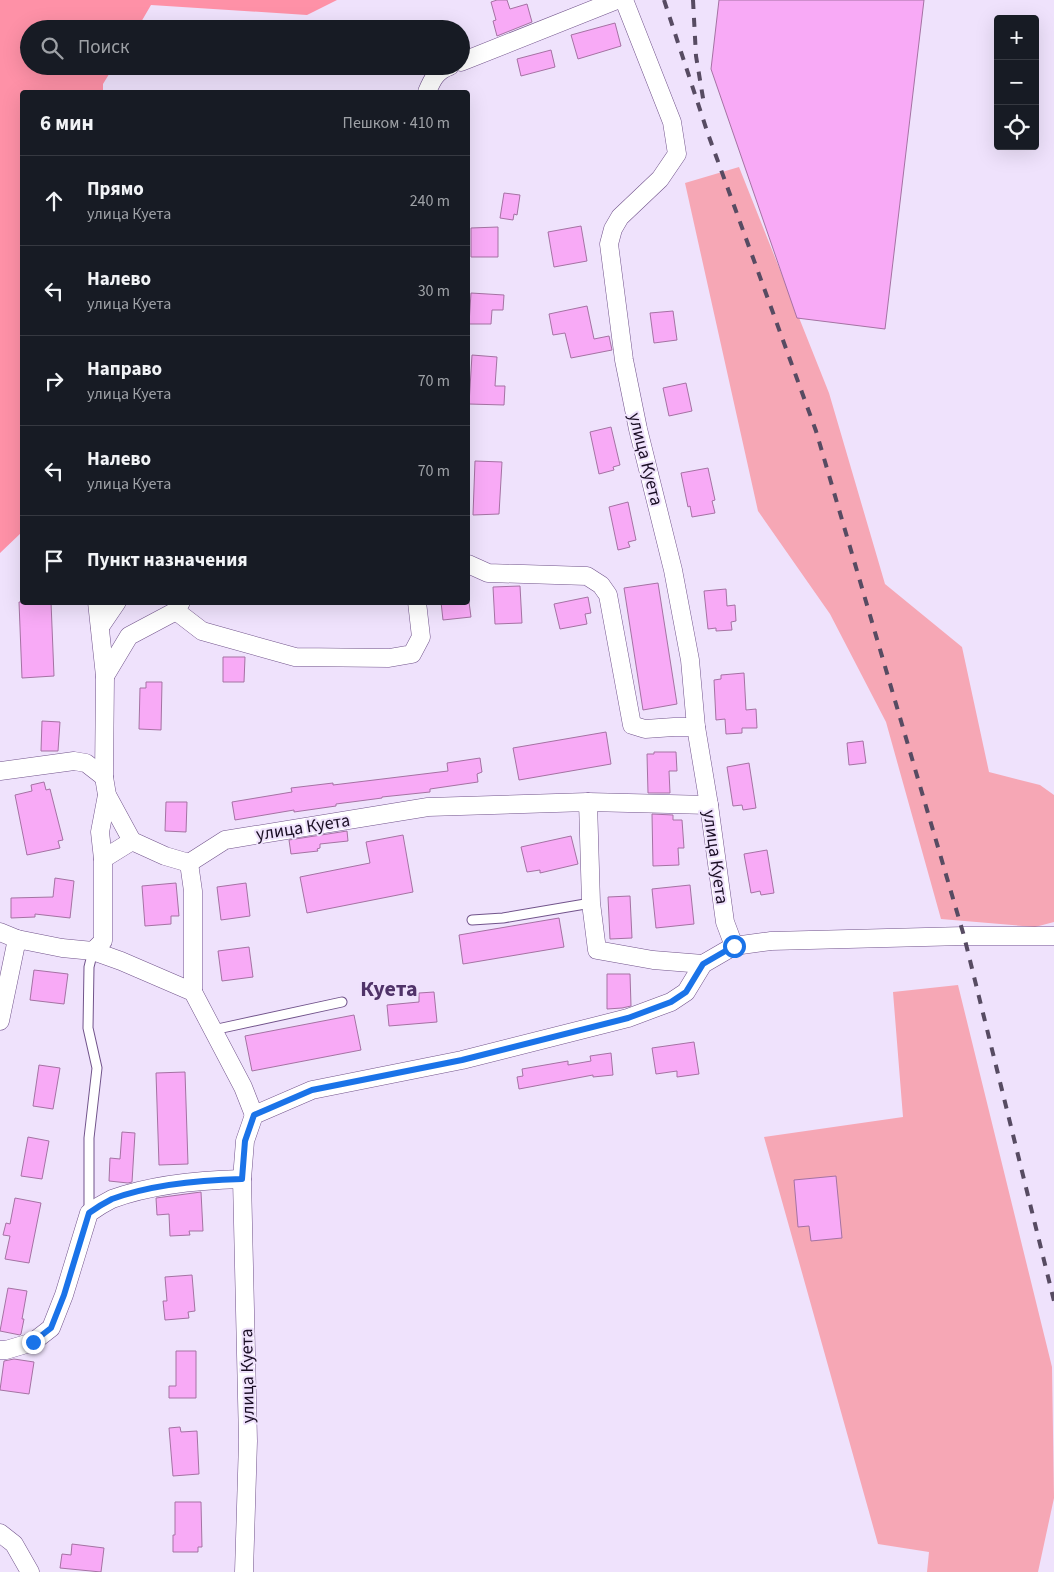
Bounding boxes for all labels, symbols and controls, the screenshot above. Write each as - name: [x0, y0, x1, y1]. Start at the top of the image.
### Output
- map controls: [994, 15, 1039, 150]
- button: +: [994, 15, 1039, 60]
- search box: [20, 20, 470, 75]
- icon: search: [38, 34, 66, 62]
- text: Поиск: [78, 34, 129, 61]
- button: −: [994, 60, 1039, 105]
- button: locate: [994, 105, 1039, 150]
- text: 6 мин: [40, 108, 94, 138]
- text: Пешком · 410 m: [343, 112, 450, 134]
- text: Прямо: [87, 176, 144, 203]
- icon: ahead: [40, 187, 68, 215]
- text: 240 m: [410, 190, 450, 212]
- text: улица Куета: [87, 203, 171, 225]
- text: Налево: [87, 266, 151, 293]
- icon: left: [40, 277, 68, 305]
- text: 30 m: [418, 280, 450, 302]
- text: улица Куета: [87, 293, 171, 315]
- text: Направо: [87, 356, 162, 383]
- icon: right: [40, 367, 68, 395]
- text: 70 m: [418, 370, 450, 392]
- text: улица Куета: [87, 383, 171, 405]
- street label: улица Куета: [622, 410, 669, 508]
- text: Налево: [87, 446, 151, 473]
- icon: left: [40, 457, 68, 485]
- text: 70 m: [418, 460, 450, 482]
- text: улица Куета: [87, 473, 171, 495]
- icon: arrive: [40, 547, 68, 575]
- text: Пункт назначения: [87, 547, 248, 574]
- street label: улица Куета: [254, 808, 352, 847]
- street label: улица Куета: [697, 808, 734, 906]
- route start: [723, 935, 746, 958]
- district label: Куета: [360, 973, 418, 1005]
- street label: улица Куета: [234, 1328, 261, 1424]
- route end: [22, 1331, 45, 1354]

